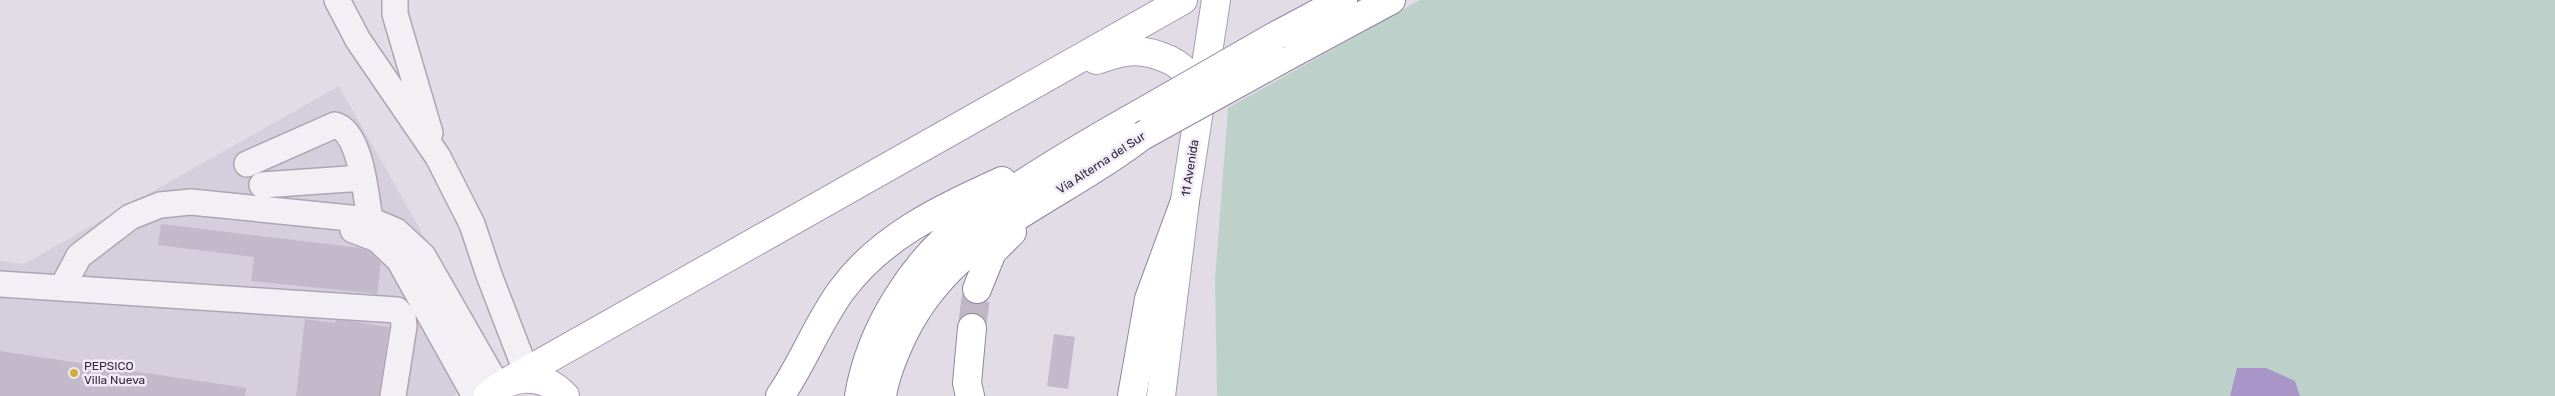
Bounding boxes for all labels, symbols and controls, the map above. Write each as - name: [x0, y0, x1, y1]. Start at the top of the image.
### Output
- street label: Vía Alterna del Sur: [1054, 129, 1148, 197]
- street label: 11 Avenida: [1179, 138, 1201, 198]
- place label: PEPSICO Villa Nueva: [84, 359, 145, 387]
- marker: PEPSICO Villa Nueva: [68, 367, 80, 379]

